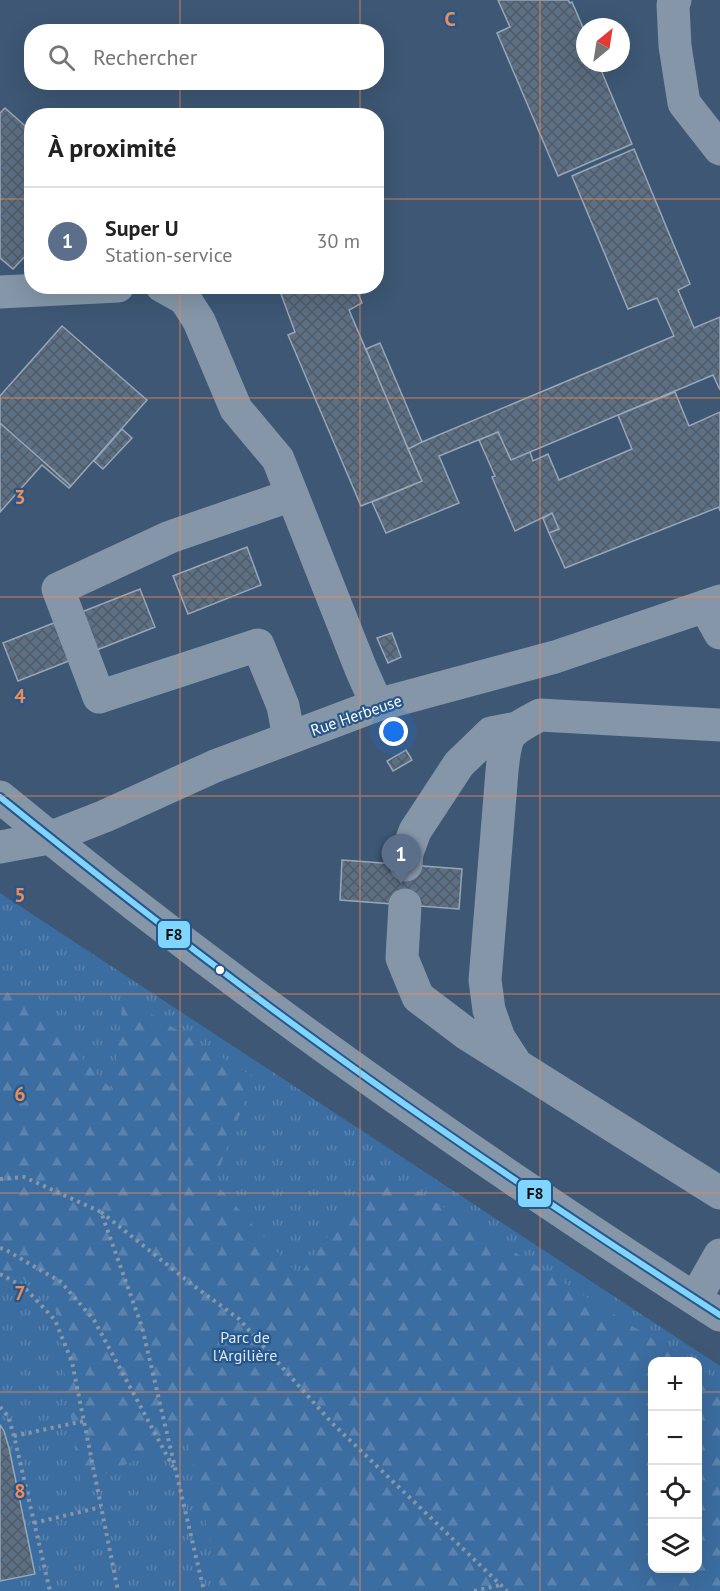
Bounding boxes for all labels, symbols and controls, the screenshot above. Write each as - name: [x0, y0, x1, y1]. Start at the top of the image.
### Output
- text: C: [444, 6, 456, 32]
- north arrow: [576, 18, 630, 72]
- search box: [24, 24, 384, 90]
- icon: search: [45, 41, 78, 74]
- text: Rechercher: [93, 43, 197, 71]
- text: À proximité: [48, 131, 176, 164]
- text: Super U: [105, 214, 179, 242]
- text: 1: [62, 228, 73, 254]
- text: 30 m: [317, 228, 360, 254]
- text: Station-service: [105, 242, 232, 268]
- text: 3: [14, 484, 26, 510]
- text: 4: [14, 683, 26, 709]
- street label: Rue Herbeuse: [308, 690, 404, 740]
- your location: [379, 717, 408, 746]
- pin: 1: [382, 834, 420, 884]
- text: 5: [14, 882, 26, 908]
- line badge: F8: [157, 920, 191, 949]
- text: F8: [165, 924, 183, 944]
- unlabelled marker: [214, 964, 226, 976]
- text: 6: [14, 1081, 26, 1107]
- line badge: F8: [517, 1179, 552, 1208]
- text: F8: [526, 1183, 544, 1203]
- text: 7: [14, 1280, 26, 1306]
- park label: Parc de l'Argilière: [213, 1327, 277, 1365]
- map controls: [648, 1357, 702, 1573]
- button: +: [648, 1357, 702, 1411]
- button: −: [648, 1411, 702, 1465]
- button: locate: [648, 1465, 702, 1519]
- text: 8: [14, 1478, 26, 1504]
- button: layers: [648, 1519, 702, 1573]

